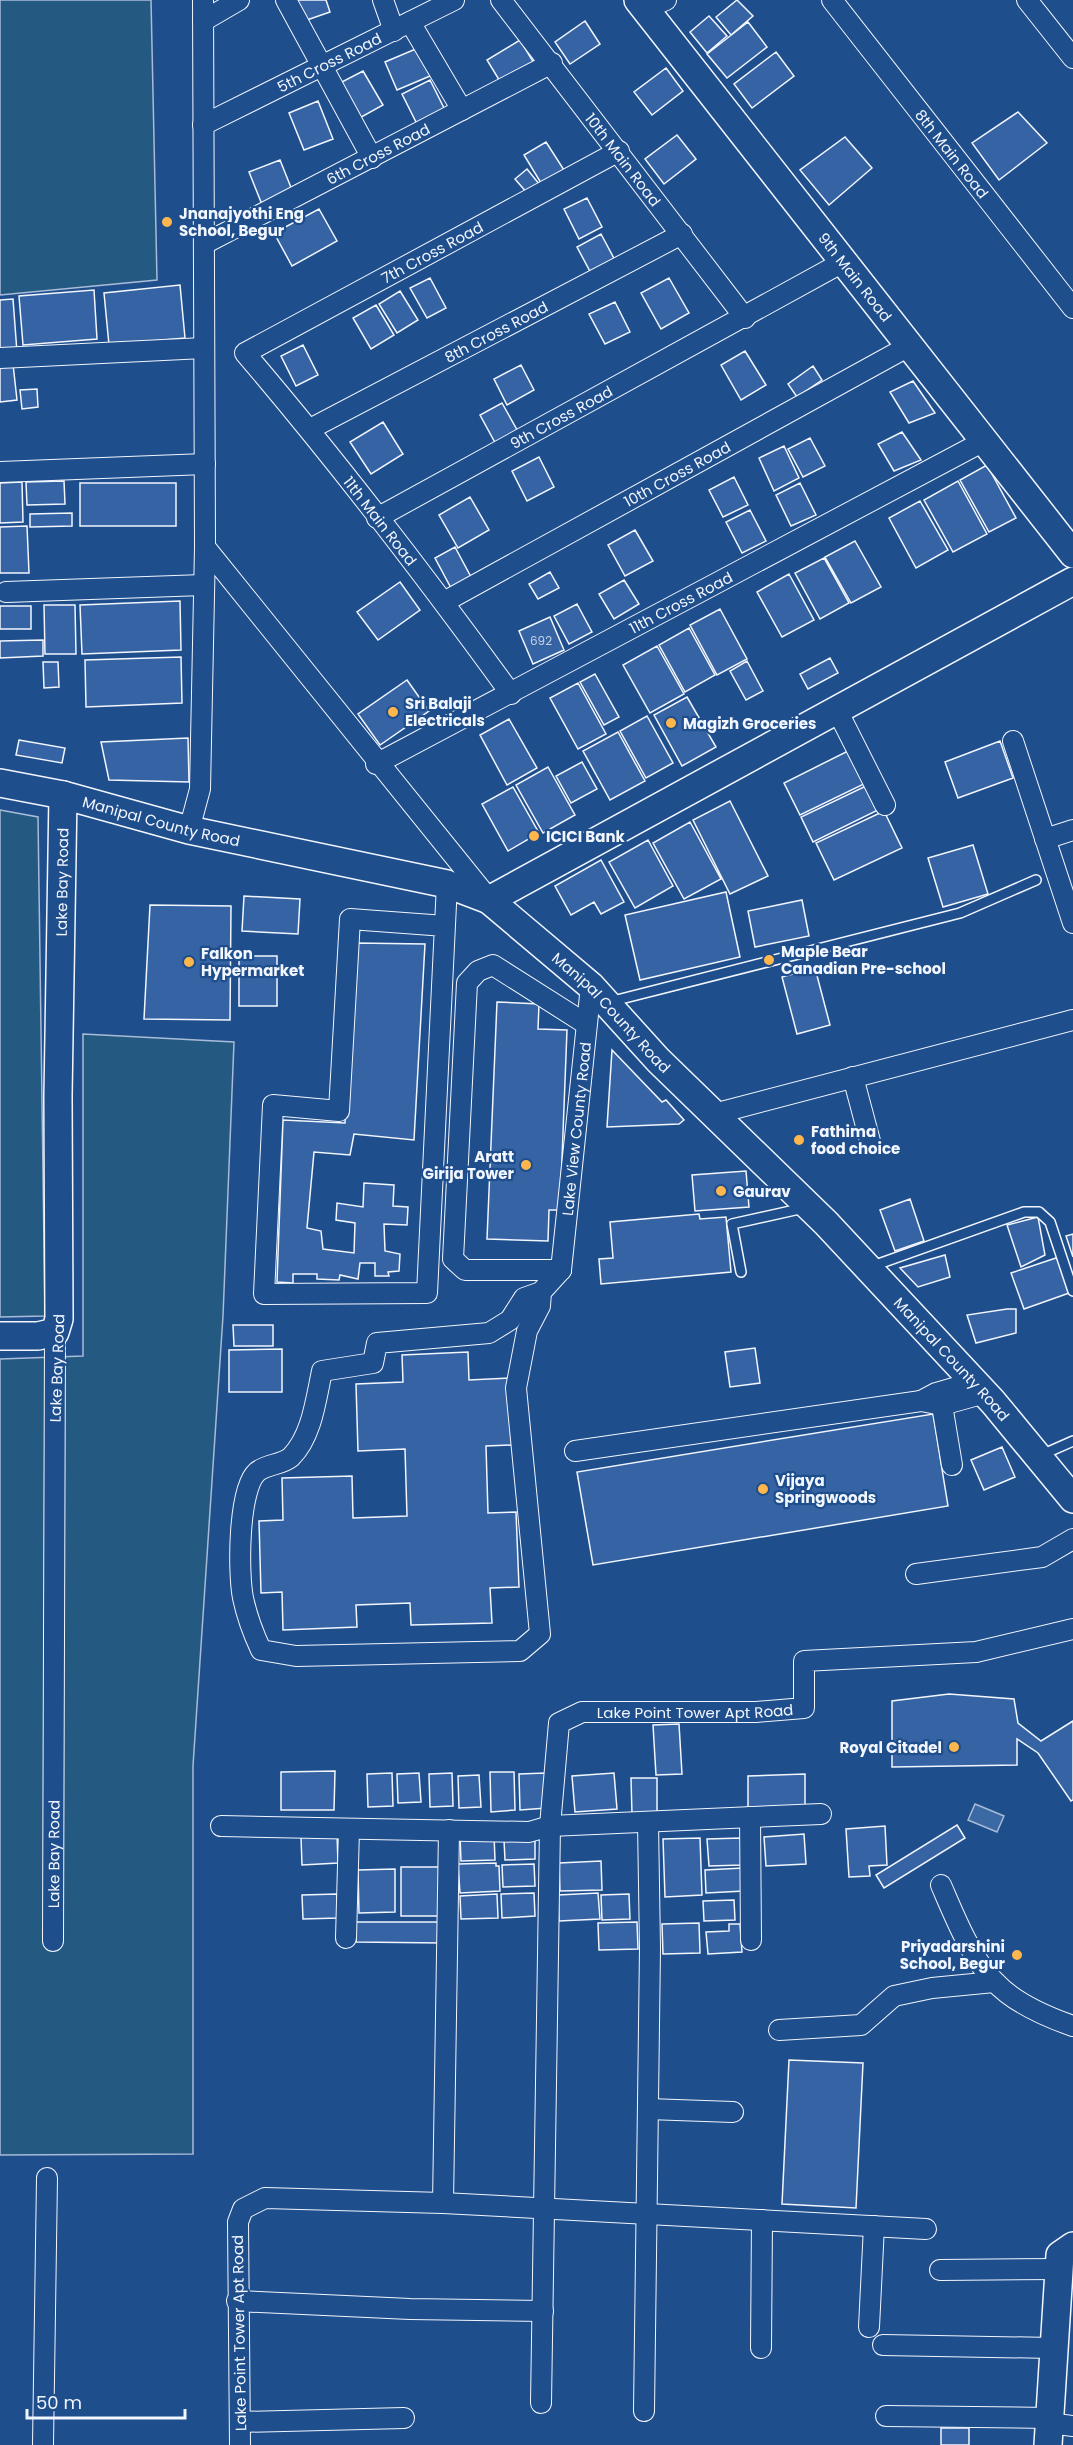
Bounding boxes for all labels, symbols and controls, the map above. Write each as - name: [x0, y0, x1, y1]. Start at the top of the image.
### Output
- street label: 5th Cross Road: [273, 27, 385, 97]
- street label: 8th Main Road: [911, 105, 994, 203]
- street label: 10th Main Road: [581, 108, 666, 211]
- street label: 6th Cross Road: [322, 118, 433, 189]
- place label: Jnanajyothi Eng School, Begur: [179, 203, 304, 241]
- marker: Jnanajyothi Eng School, Begur: [160, 215, 174, 229]
- street label: 7th Cross Road: [377, 216, 487, 288]
- street label: 9th Main Road: [814, 228, 897, 326]
- street label: 8th Cross Road: [441, 296, 551, 367]
- street label: 9th Cross Road: [506, 380, 616, 454]
- street label: 10th Cross Road: [620, 436, 734, 512]
- street label: 11th Main Road: [338, 472, 422, 570]
- street label: 11th Cross Road: [625, 566, 736, 638]
- house number: 692: [530, 632, 552, 649]
- place label: Sri Balaji Electricals: [405, 693, 485, 731]
- marker: Sri Balaji Electricals: [386, 705, 400, 719]
- place label: Magizh Groceries: [683, 713, 816, 734]
- marker: Magizh Groceries: [664, 716, 678, 730]
- street label: Manipal County Road: [80, 791, 242, 851]
- place label: ICICI Bank: [546, 826, 625, 847]
- street label: Lake Bay Road: [50, 828, 73, 937]
- marker: ICICI Bank: [527, 829, 541, 843]
- place label: Maple Bear Canadian Pre-school: [781, 941, 946, 979]
- place label: Falkon Hypermarket: [201, 943, 304, 981]
- street label: Manipal County Road: [548, 947, 675, 1077]
- marker: Maple Bear Canadian Pre-school: [762, 953, 776, 967]
- marker: Falkon Hypermarket: [182, 955, 196, 969]
- street label: Lake View County Road: [556, 1041, 596, 1217]
- place label: Fathima food choice: [811, 1121, 900, 1159]
- marker: Fathima food choice: [792, 1133, 806, 1147]
- place label: Aratt Girija Tower: [422, 1146, 515, 1184]
- marker: Aratt Girija Tower: [519, 1158, 533, 1172]
- place label: Gaurav: [733, 1181, 791, 1202]
- marker: Gaurav: [714, 1184, 728, 1198]
- street label: Manipal County Road: [890, 1292, 1015, 1425]
- street label: Lake Bay Road: [45, 1313, 69, 1423]
- place label: Vijaya Springwoods: [775, 1470, 876, 1508]
- marker: Vijaya Springwoods: [756, 1482, 770, 1496]
- street label: Lake Point Tower Apt Road: [597, 1698, 794, 1723]
- place label: Royal Citadel: [839, 1737, 942, 1758]
- marker: Royal Citadel: [947, 1740, 961, 1754]
- street label: Lake Bay Road: [43, 1800, 64, 1908]
- place label: Priyadarshini School, Begur: [900, 1936, 1006, 1974]
- marker: Priyadarshini School, Begur: [1010, 1948, 1024, 1962]
- street label: Lake Point Tower Apt Road: [227, 2235, 251, 2431]
- scale bar: [27, 2382, 184, 2420]
- text: 50 m: [36, 2390, 82, 2415]

